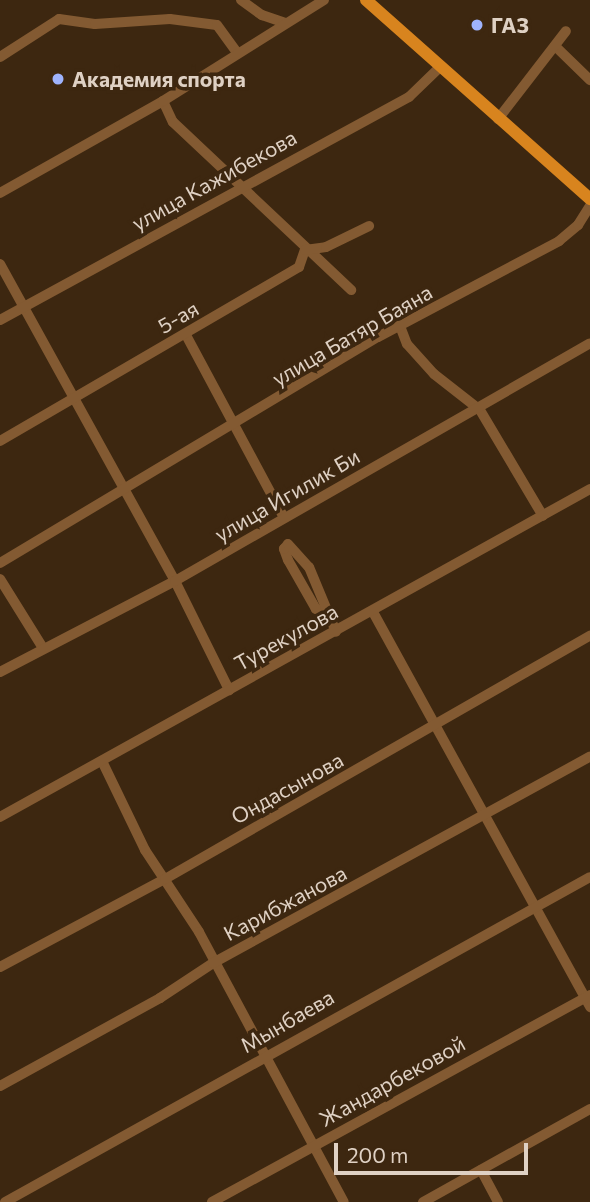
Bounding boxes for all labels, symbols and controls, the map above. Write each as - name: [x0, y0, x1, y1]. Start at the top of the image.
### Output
- place label: ГАЗ: [491, 12, 529, 38]
- marker: ГАЗ: [469, 17, 485, 33]
- place label: Академия спорта: [72, 66, 246, 92]
- marker: Академия спорта: [50, 71, 66, 87]
- street label: улица Кажибекова: [127, 124, 301, 236]
- street label: улица Батяр Баяна: [267, 279, 437, 391]
- street label: 5-ая: [153, 295, 203, 339]
- street label: улица Игилик Би: [210, 443, 364, 547]
- street label: Турекулова: [230, 598, 342, 676]
- street label: Ондасынова: [226, 747, 348, 829]
- street label: Карибжанова: [219, 860, 351, 946]
- street label: Мынбаева: [236, 984, 338, 1058]
- street label: Жандарбековой: [315, 1031, 469, 1131]
- scale bar: [338, 1128, 532, 1172]
- text: 200 m: [347, 1142, 408, 1167]

